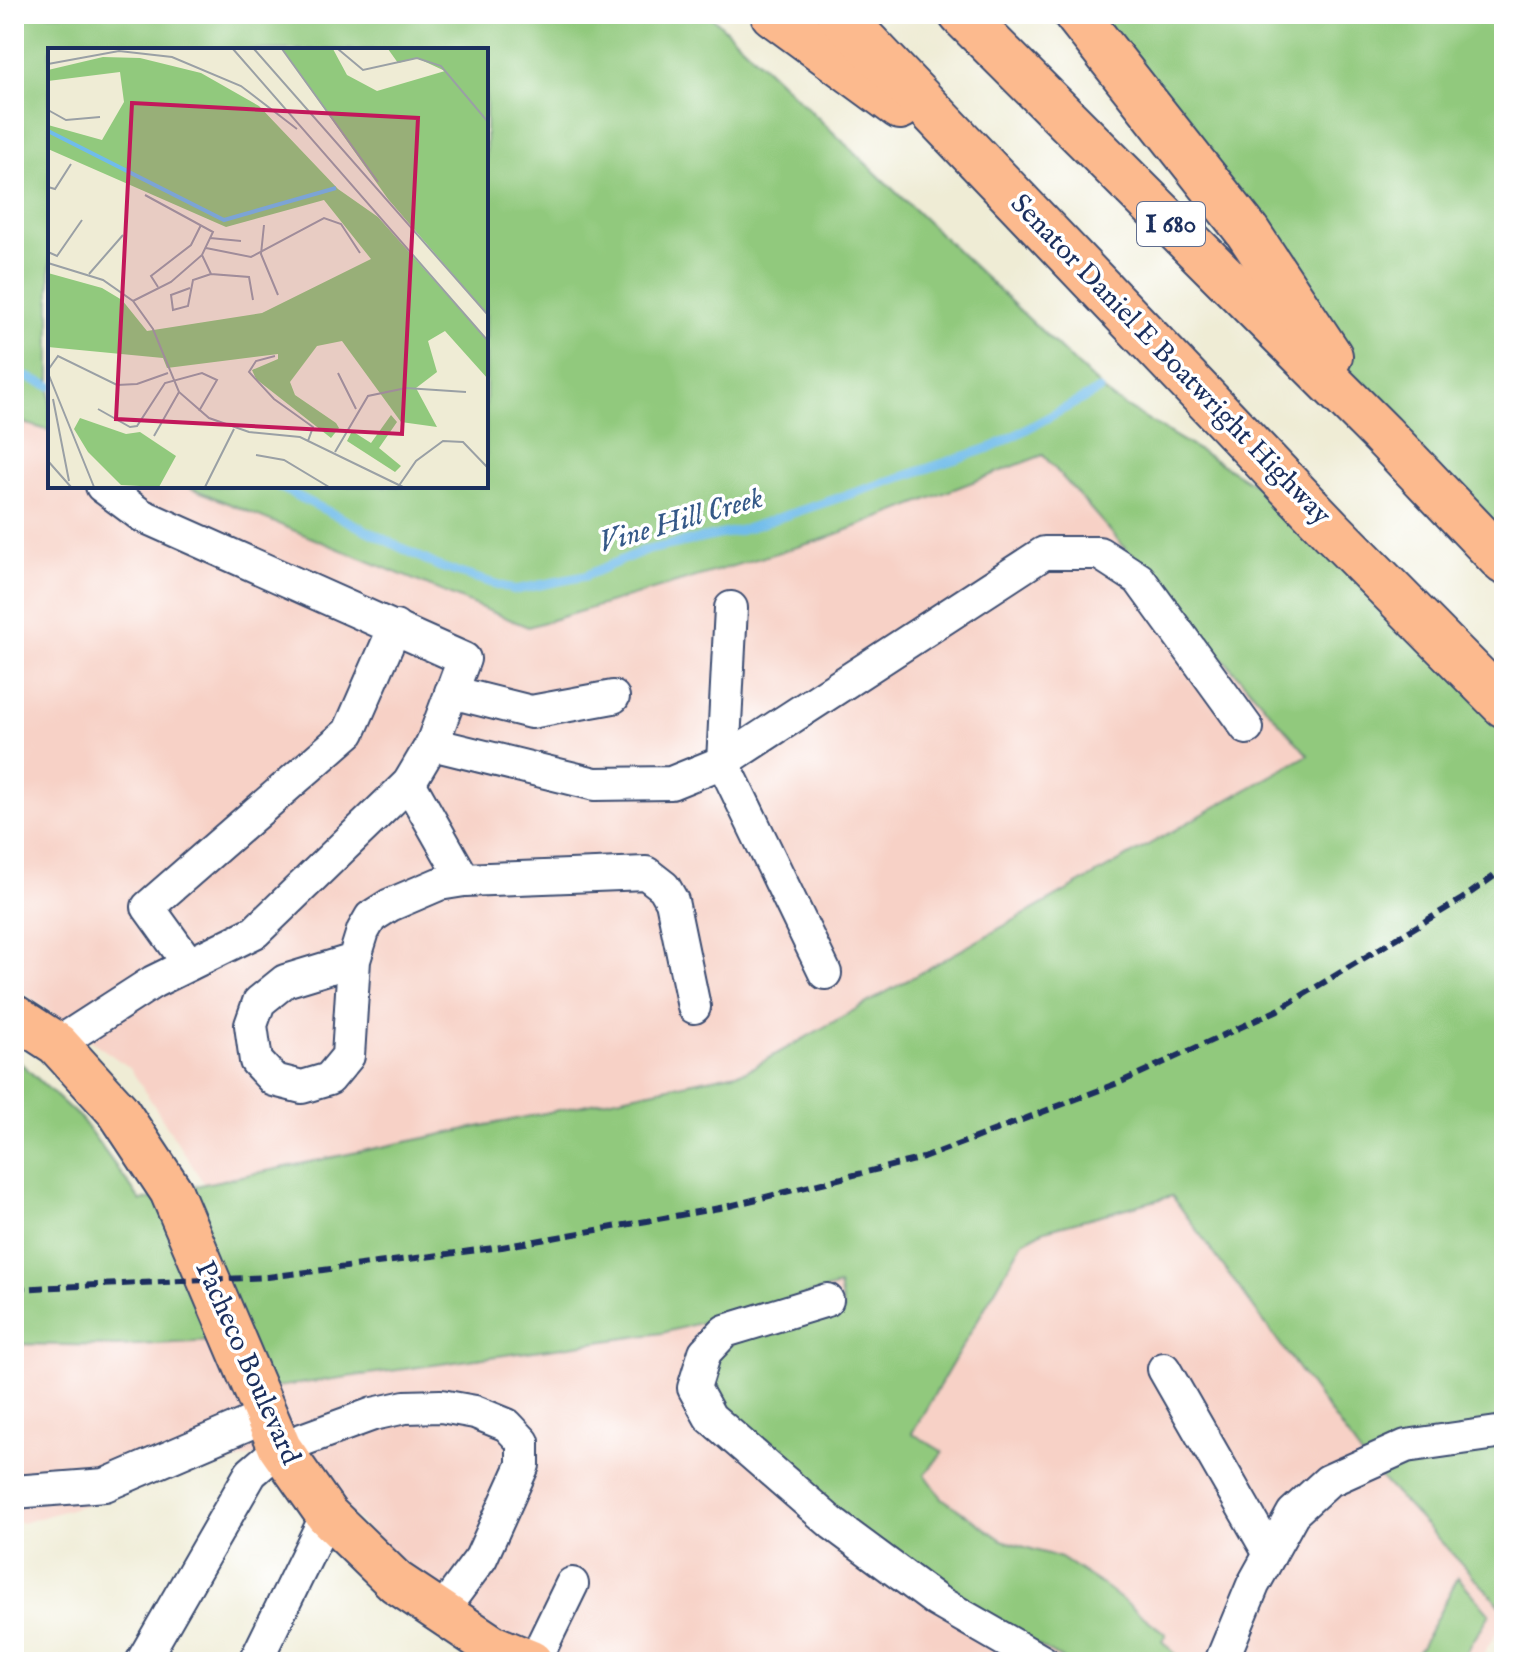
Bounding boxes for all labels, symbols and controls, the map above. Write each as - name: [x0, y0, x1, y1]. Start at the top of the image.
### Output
- inset map: [48, 48, 488, 488]
- street label: Senator Daniel E Boatwright Highway: [1002, 187, 1338, 533]
- road number: I 680: [1137, 202, 1205, 246]
- water label: Vine Hill Creek: [594, 479, 768, 563]
- street label: Pacheco Boulevard: [186, 1256, 308, 1470]

